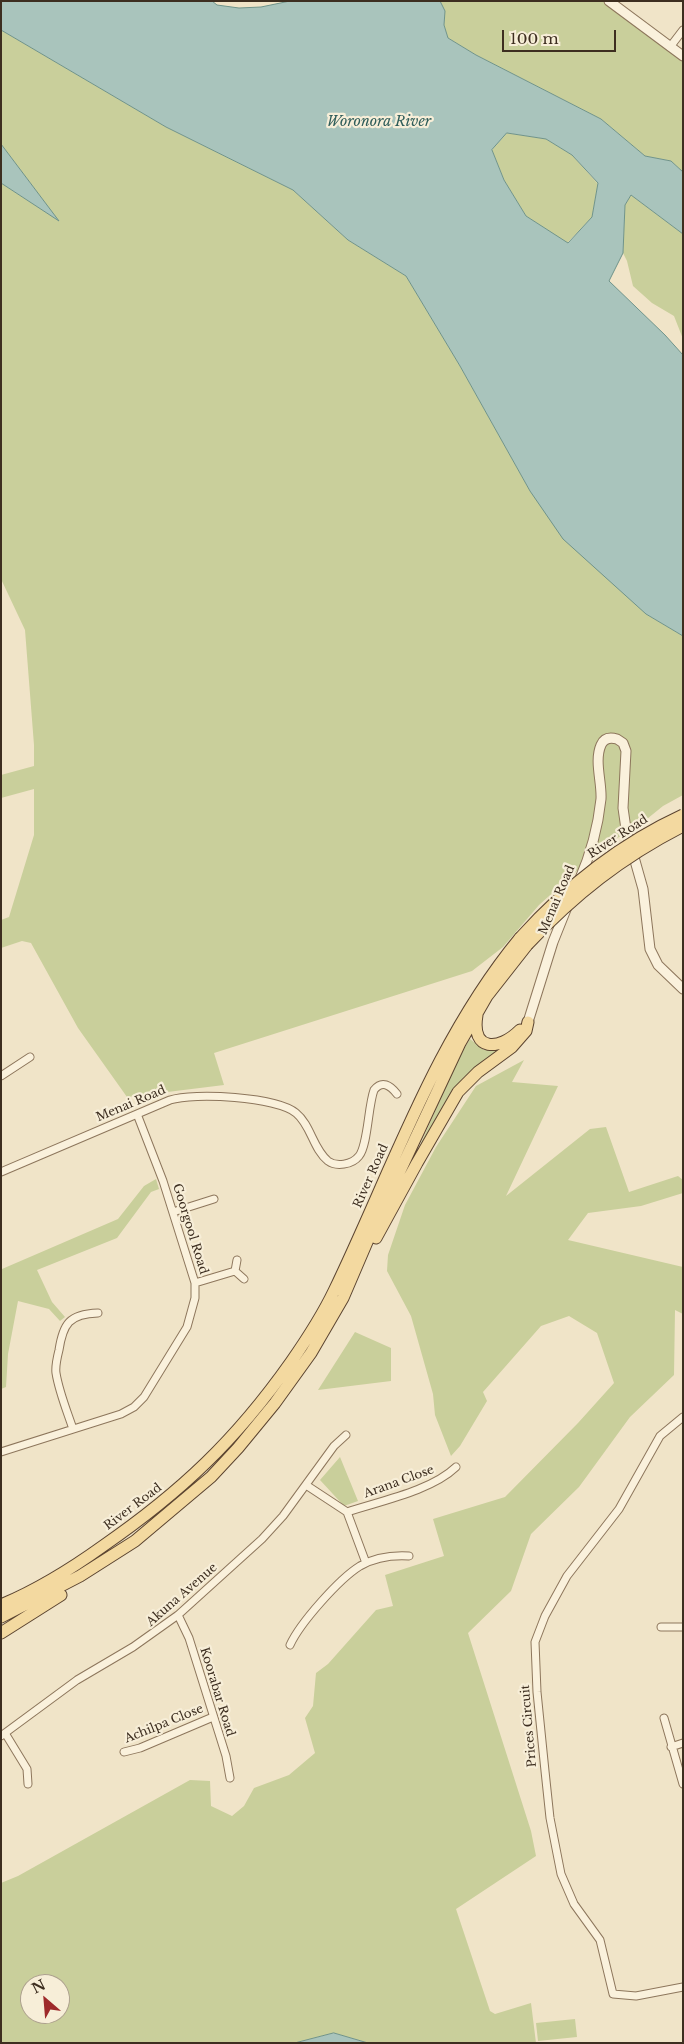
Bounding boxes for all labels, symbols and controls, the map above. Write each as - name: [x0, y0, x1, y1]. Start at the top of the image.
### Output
- scale bar: [504, 20, 618, 52]
- text: 100 m: [510, 29, 559, 48]
- water label: Woronora River: [327, 114, 431, 130]
- street label: River Road: [585, 812, 651, 862]
- street label: Menai Road: [536, 863, 578, 937]
- street label: Menai Road: [94, 1083, 168, 1125]
- street label: River Road: [350, 1142, 392, 1210]
- street label: Goorgool Road: [169, 1182, 211, 1276]
- street label: Arana Close: [362, 1463, 436, 1501]
- street label: River Road: [101, 1481, 165, 1533]
- street label: Akuna Avenue: [144, 1560, 220, 1630]
- street label: Koorabar Road: [197, 1646, 237, 1738]
- street label: Prices Circuit: [518, 1684, 540, 1768]
- street label: Achilpa Close: [123, 1702, 205, 1746]
- north arrow: [20, 1974, 70, 2024]
- text: N: [29, 1976, 49, 1998]

